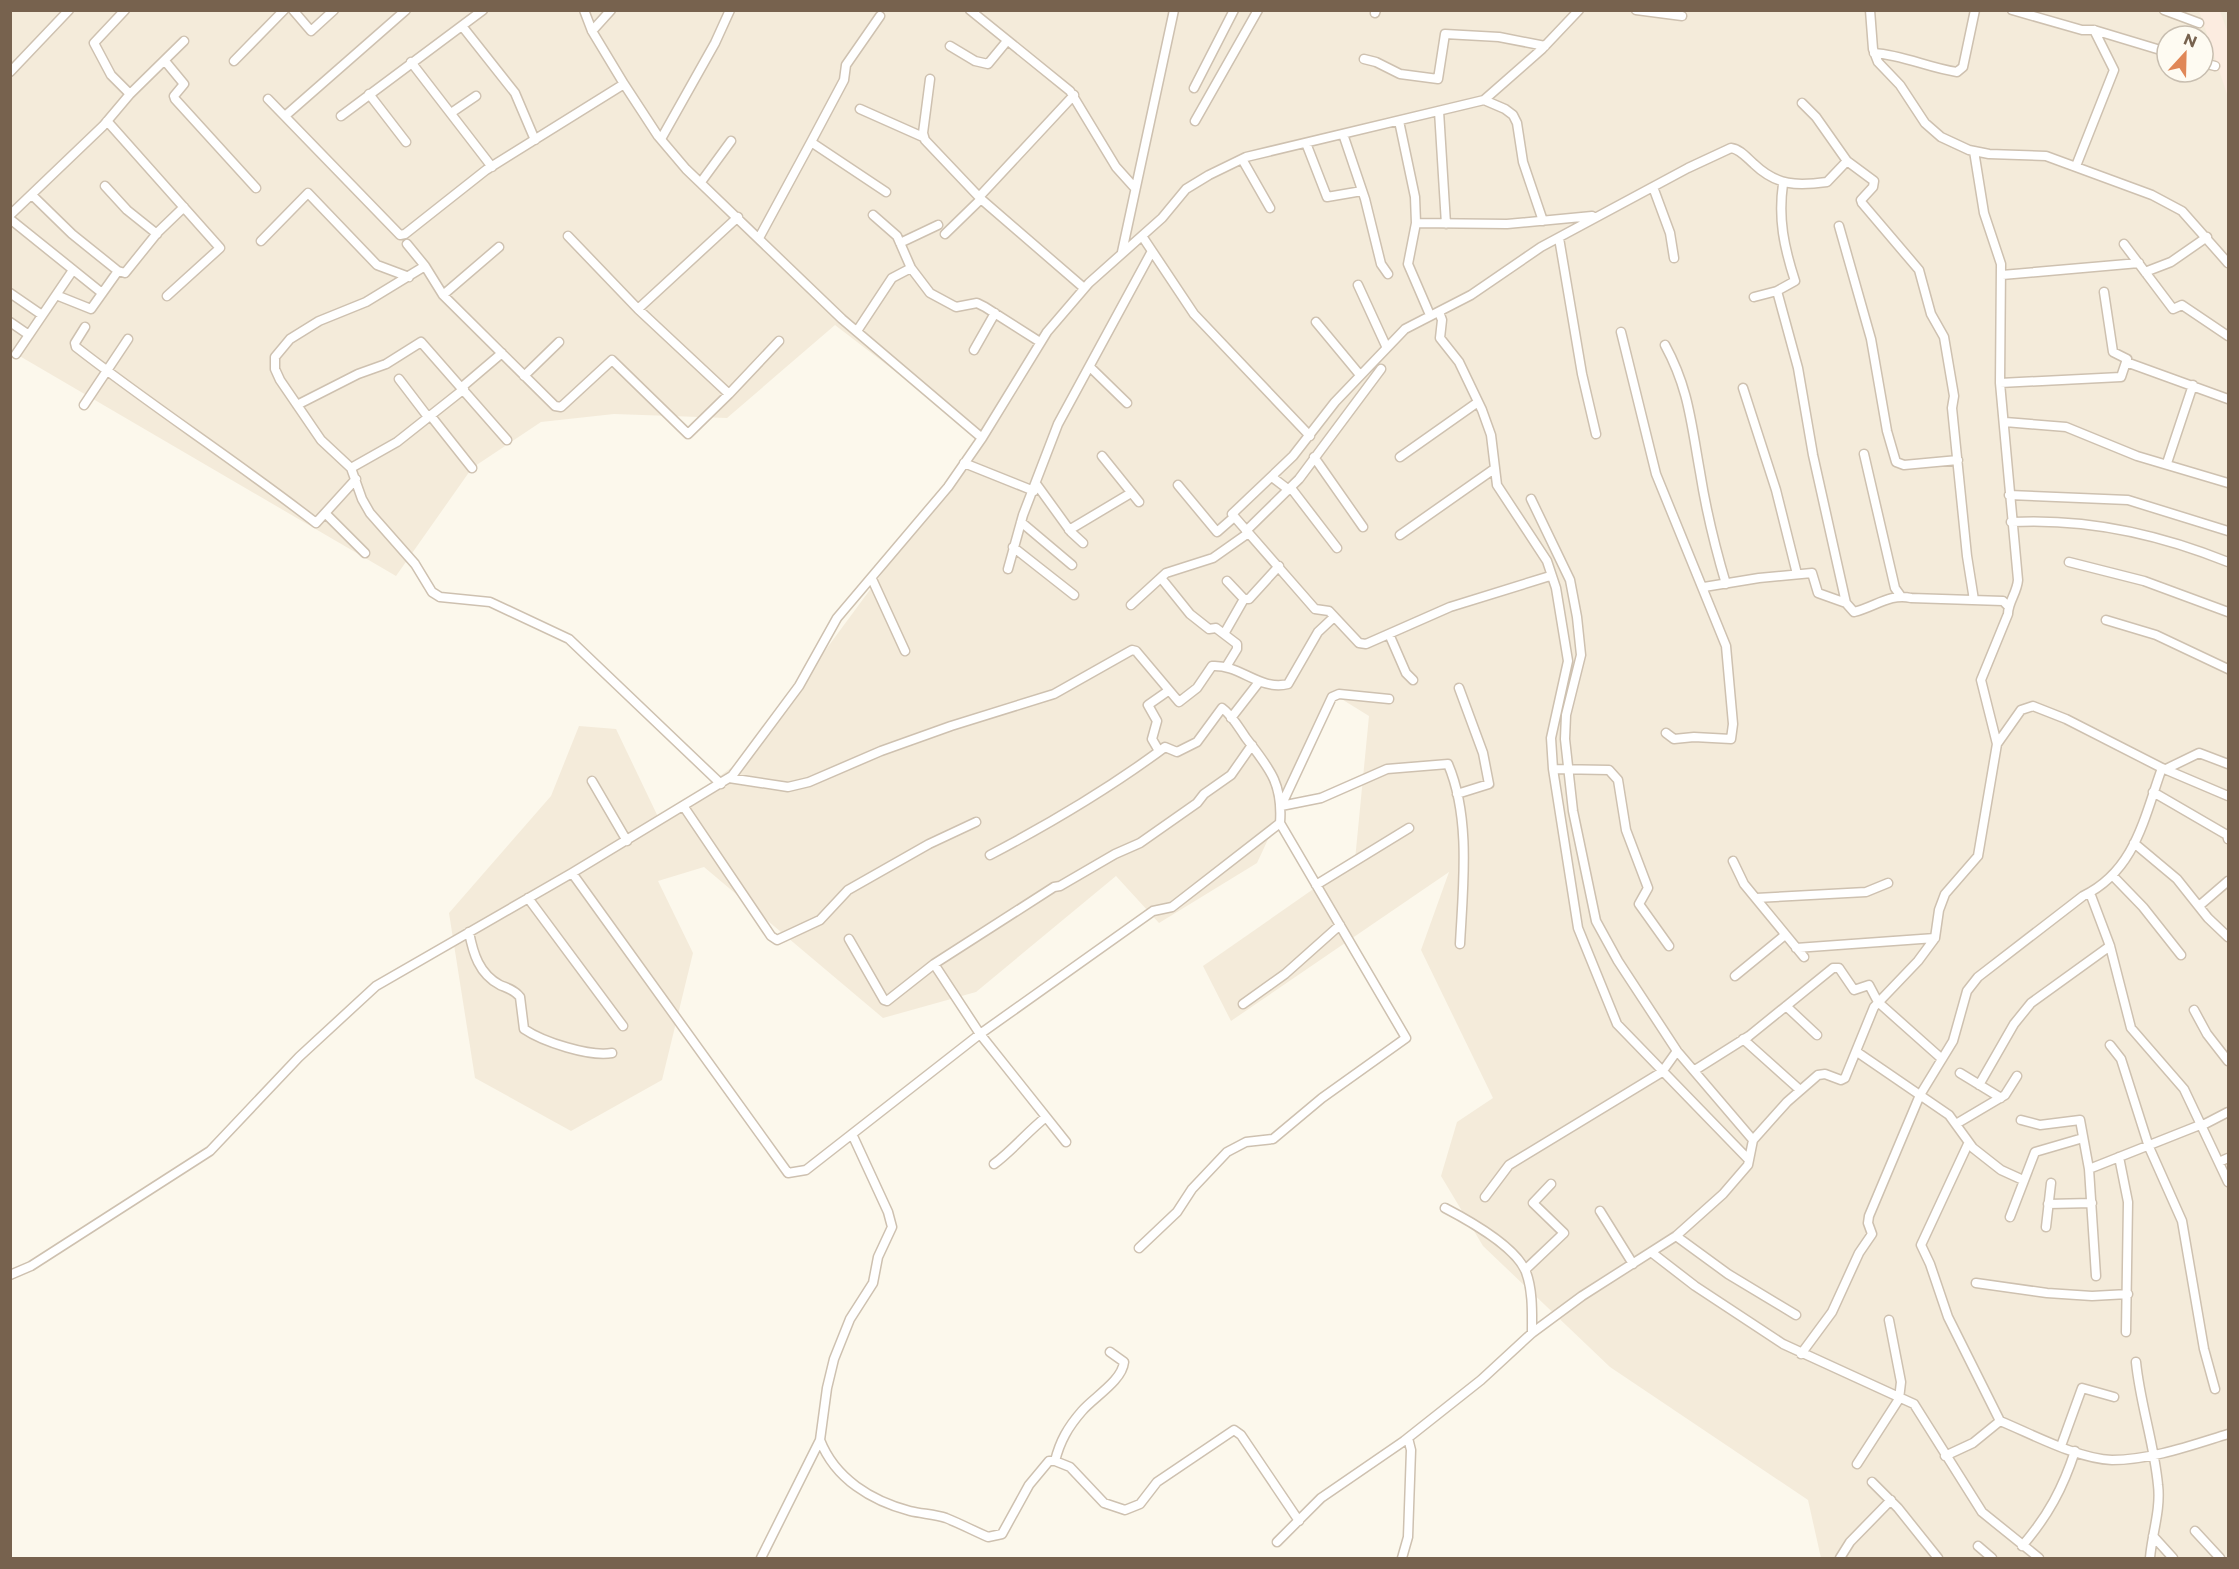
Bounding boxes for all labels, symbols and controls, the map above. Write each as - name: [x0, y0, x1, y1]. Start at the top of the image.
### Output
- north arrow: [2155, 24, 2215, 84]
- text: N: [2181, 29, 2200, 52]

